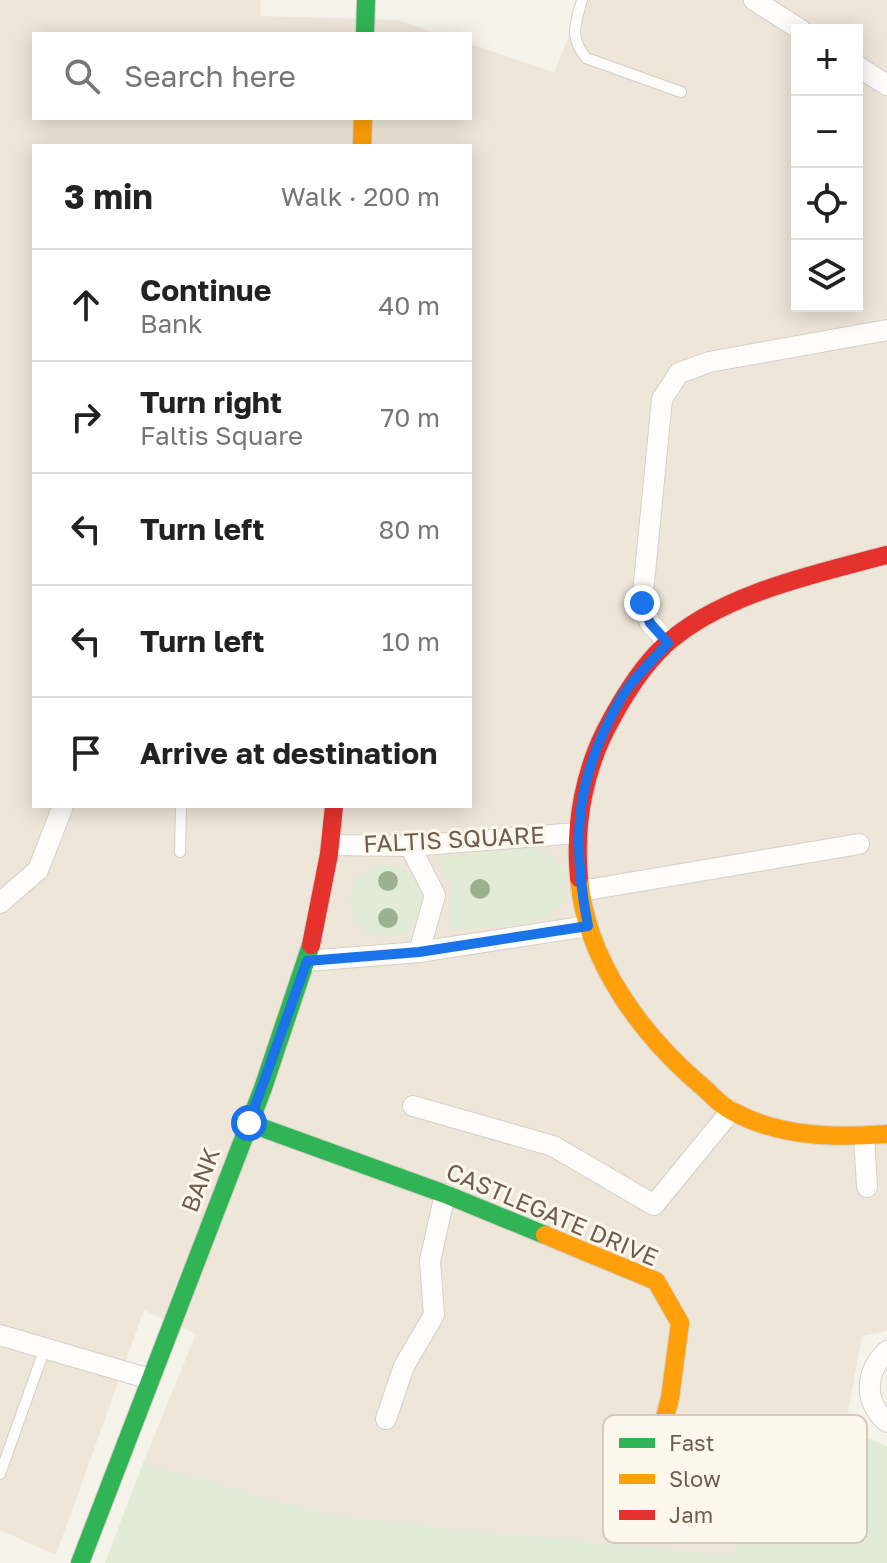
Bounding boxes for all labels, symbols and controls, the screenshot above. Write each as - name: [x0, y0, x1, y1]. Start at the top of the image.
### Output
- map controls: [791, 24, 863, 312]
- button: +: [791, 24, 863, 96]
- search box: [32, 32, 472, 120]
- icon: search: [60, 54, 104, 98]
- text: Search here: [124, 58, 296, 94]
- button: −: [791, 96, 863, 168]
- button: locate: [791, 168, 863, 240]
- text: 3 min: [64, 176, 153, 216]
- text: Walk · 200 m: [281, 181, 440, 212]
- button: layers: [791, 240, 863, 312]
- text: Continue: [140, 272, 271, 308]
- icon: ahead: [64, 283, 108, 327]
- text: 40 m: [379, 290, 440, 321]
- text: Bank: [140, 308, 203, 339]
- text: Turn right: [140, 384, 282, 420]
- icon: right: [64, 395, 108, 439]
- text: 70 m: [381, 402, 440, 433]
- text: Faltis Square: [140, 420, 303, 451]
- icon: left: [64, 507, 108, 551]
- text: Turn left: [140, 511, 265, 547]
- text: 80 m: [379, 514, 440, 545]
- route end: [624, 585, 660, 621]
- icon: left: [64, 619, 108, 663]
- text: Turn left: [140, 623, 265, 659]
- text: 10 m: [382, 626, 440, 657]
- icon: arrive: [64, 731, 108, 775]
- text: Arrive at destination: [140, 735, 437, 771]
- street label: FALTIS SQUARE: [363, 819, 545, 858]
- route start: [231, 1105, 267, 1141]
- street label: BANK: [174, 1143, 225, 1216]
- street label: CASTLEGATE DRIVE: [442, 1156, 663, 1271]
- legend: [603, 1415, 867, 1543]
- text: Fast: [669, 1429, 715, 1456]
- text: Slow: [669, 1465, 721, 1492]
- text: Jam: [669, 1501, 713, 1528]

